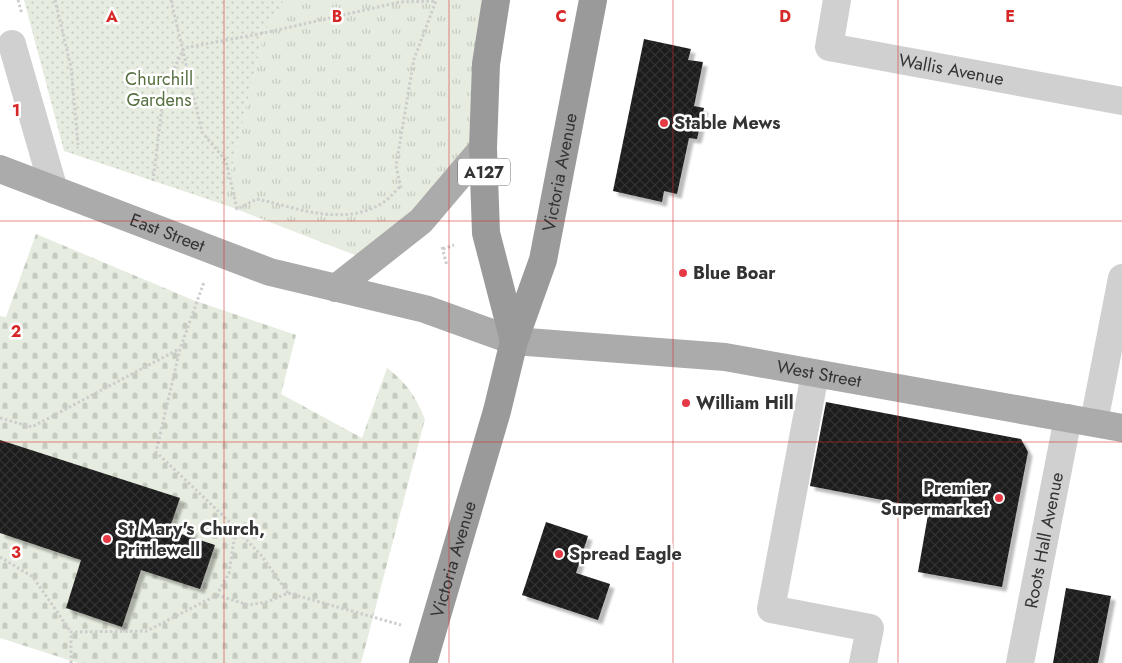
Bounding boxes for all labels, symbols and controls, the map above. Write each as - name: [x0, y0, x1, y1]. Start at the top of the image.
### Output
- text: A: [105, 5, 118, 28]
- text: B: [332, 5, 342, 28]
- text: C: [555, 5, 567, 28]
- text: D: [779, 5, 791, 28]
- text: E: [1005, 5, 1015, 28]
- street label: Wallis Avenue: [897, 47, 1006, 92]
- park label: Churchill Gardens: [125, 66, 193, 113]
- text: 1: [12, 99, 20, 122]
- place label: Stable Mews: [674, 110, 780, 136]
- street label: Victoria Avenue: [536, 111, 584, 234]
- marker: Stable Mews: [658, 117, 670, 129]
- road number: A127: [458, 158, 510, 186]
- street label: East Street: [126, 207, 209, 259]
- place label: Blue Boar: [693, 260, 776, 286]
- marker: Blue Boar: [677, 267, 689, 279]
- text: 2: [11, 320, 21, 343]
- street label: West Street: [775, 353, 864, 394]
- place label: William Hill: [696, 390, 794, 416]
- marker: William Hill: [680, 397, 692, 409]
- street label: Roots Hall Avenue: [1018, 470, 1070, 611]
- place label: Premier Supermarket: [881, 475, 990, 522]
- marker: Premier Supermarket: [993, 492, 1005, 504]
- street label: Victoria Avenue: [424, 498, 483, 621]
- place label: St Mary's Church, Prittlewell: [117, 516, 265, 563]
- marker: St Mary's Church, Prittlewell: [101, 533, 113, 545]
- text: 3: [11, 541, 21, 564]
- place label: Spread Eagle: [569, 541, 682, 567]
- marker: Spread Eagle: [553, 548, 565, 560]

